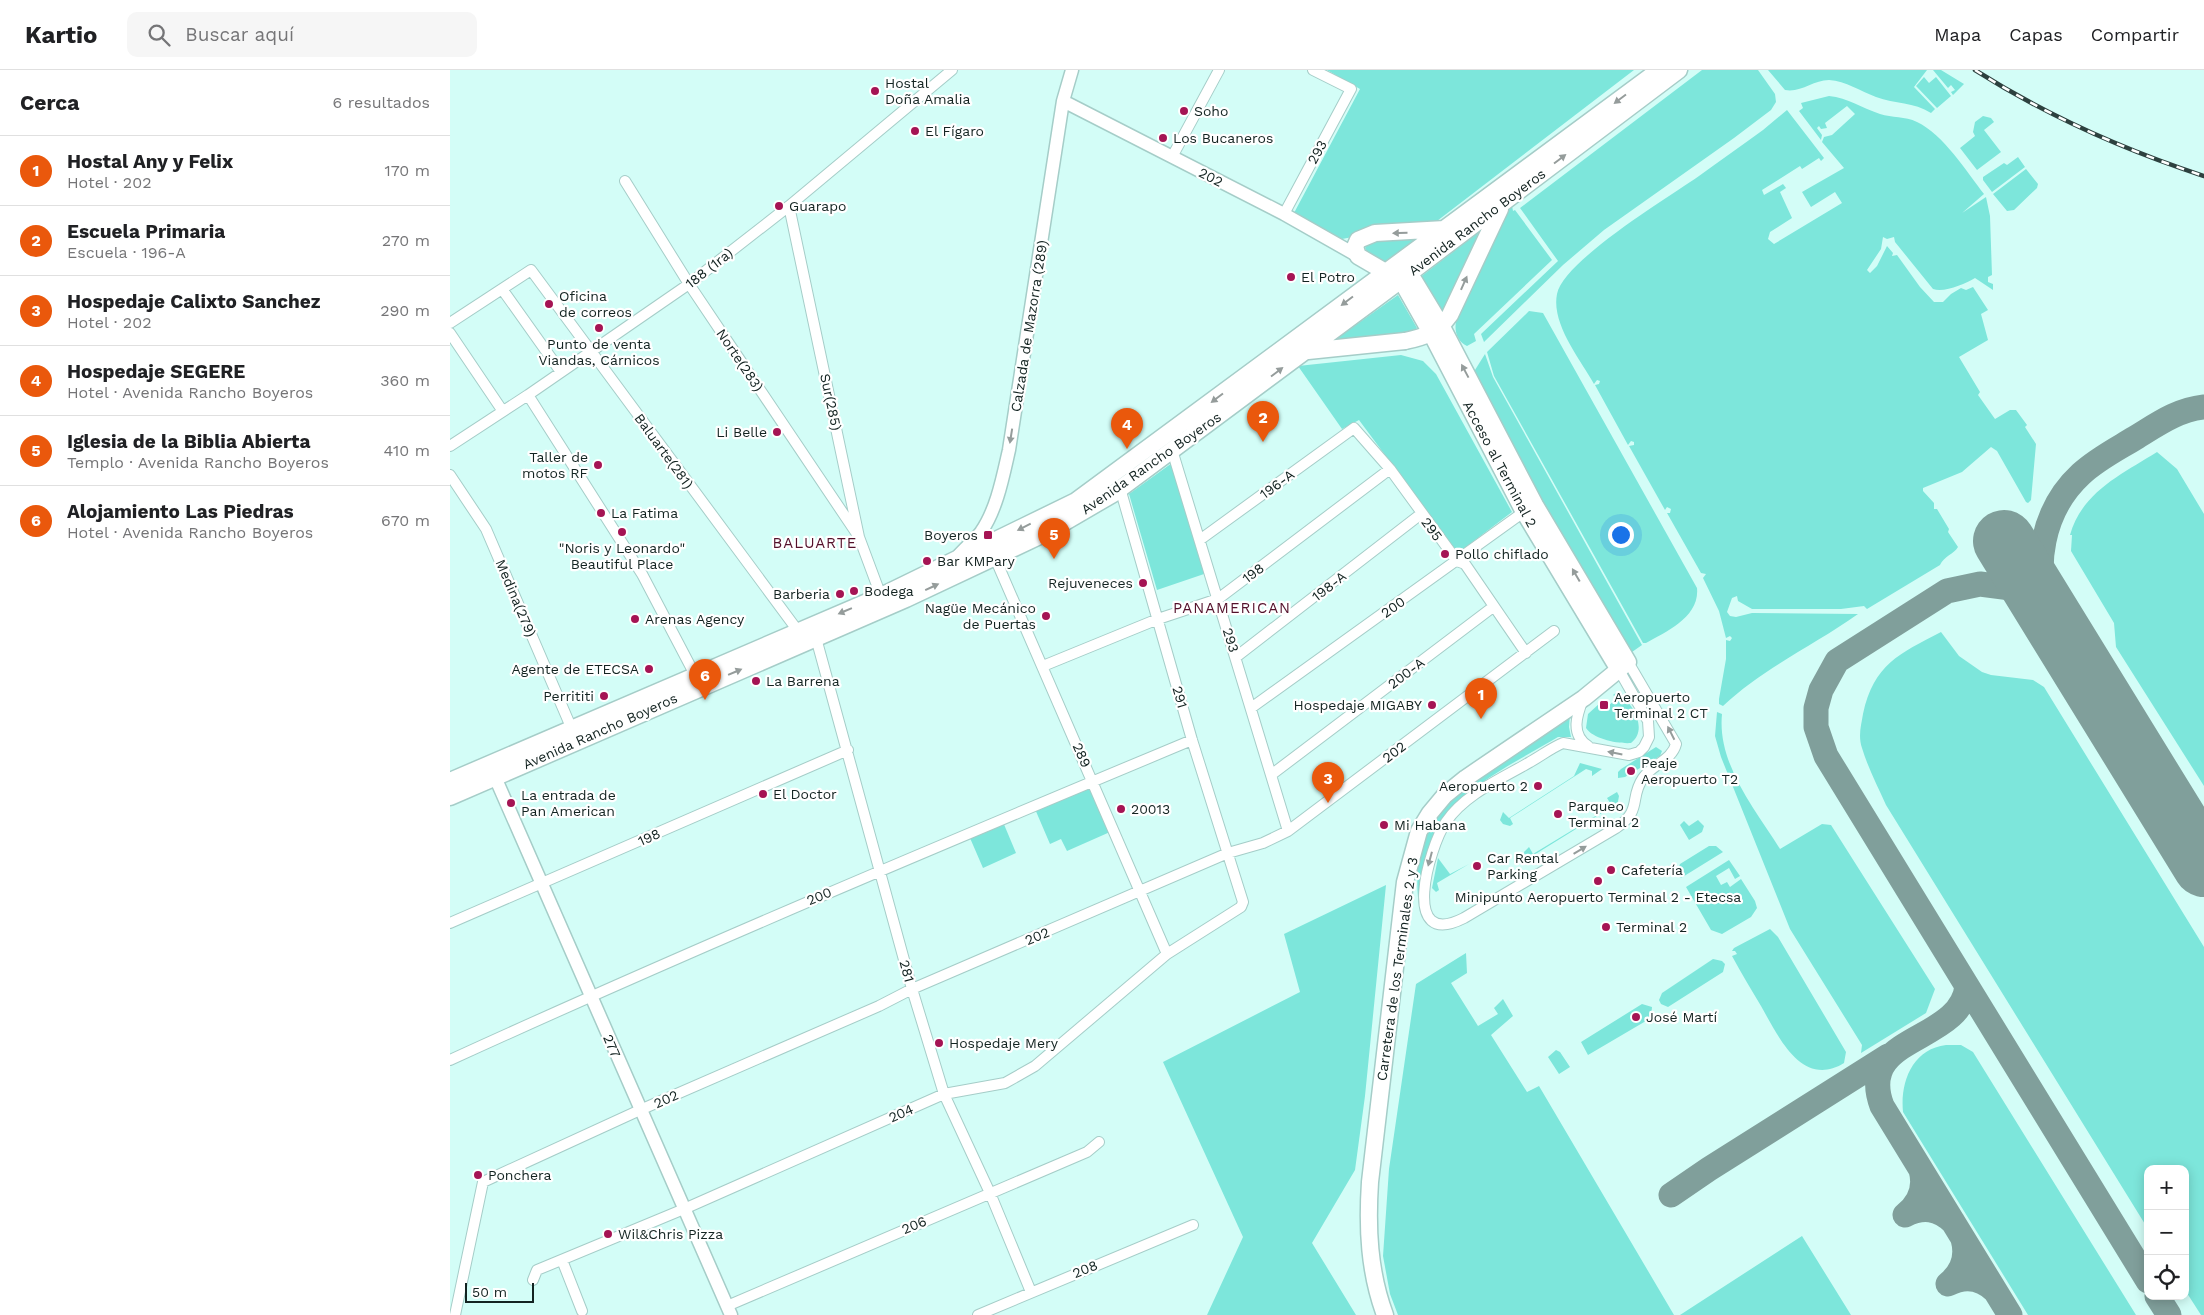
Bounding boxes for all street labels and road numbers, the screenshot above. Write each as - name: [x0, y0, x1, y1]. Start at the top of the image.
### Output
- street label: 293: [1304, 137, 1330, 167]
- street label: 202: [1196, 164, 1226, 190]
- street label: Avenida Rancho Boyeros: [1405, 165, 1549, 279]
- street label: Calzada de Mazorra (289): [1008, 239, 1051, 413]
- street label: 188 (1ra): [682, 245, 736, 291]
- street label: Norte(283): [713, 326, 767, 394]
- street label: Sur(285): [817, 372, 845, 432]
- street label: Acceso al Terminal 2: [1460, 398, 1540, 530]
- street label: Avenida Rancho Boyeros: [1078, 409, 1224, 517]
- street label: Baluarte(281): [631, 410, 697, 492]
- street label: 196-A: [1257, 466, 1297, 502]
- street label: 295: [1418, 514, 1446, 544]
- street label: Medina(279): [493, 557, 540, 639]
- street label: 198: [1239, 560, 1267, 586]
- street label: 198-A: [1309, 568, 1349, 604]
- street label: 200: [1378, 593, 1408, 621]
- street label: 293: [1220, 626, 1242, 654]
- street label: 200-A: [1385, 654, 1427, 692]
- street label: 291: [1169, 684, 1191, 710]
- street label: Avenida Rancho Boyeros: [520, 690, 680, 772]
- street label: 202: [1379, 738, 1409, 766]
- street label: 289: [1070, 740, 1094, 770]
- street label: 198: [635, 825, 663, 849]
- street label: Carretera de los Terminales 2 y 3: [1373, 856, 1421, 1082]
- street label: 200: [804, 884, 834, 908]
- street label: 202: [1022, 924, 1052, 948]
- street label: 281: [896, 958, 918, 984]
- street label: 277: [600, 1032, 624, 1060]
- street label: 202: [651, 1087, 681, 1111]
- street label: 204: [886, 1101, 916, 1125]
- street label: 206: [899, 1213, 929, 1237]
- street label: 208: [1070, 1257, 1100, 1281]

